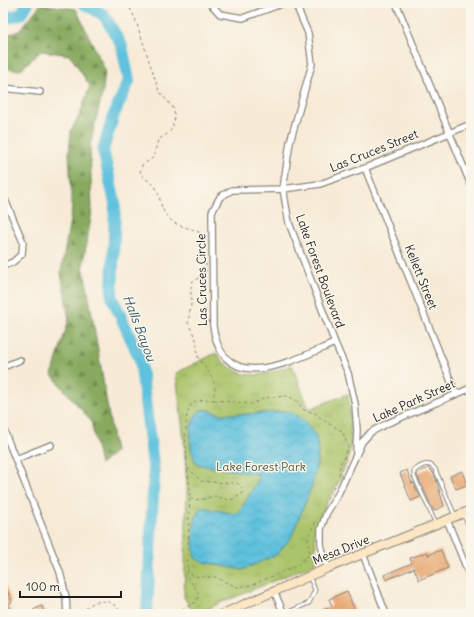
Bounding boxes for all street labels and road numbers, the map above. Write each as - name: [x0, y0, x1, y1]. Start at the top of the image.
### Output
- street label: Las Cruces Street: [327, 126, 420, 175]
- street label: Lake Forest Boulevard: [293, 212, 348, 330]
- street label: Las Cruces Circle: [193, 234, 210, 326]
- street label: Kellett Street: [402, 242, 441, 311]
- street label: Lake Park Street: [370, 376, 457, 425]
- street label: Mesa Drive: [310, 531, 371, 568]

